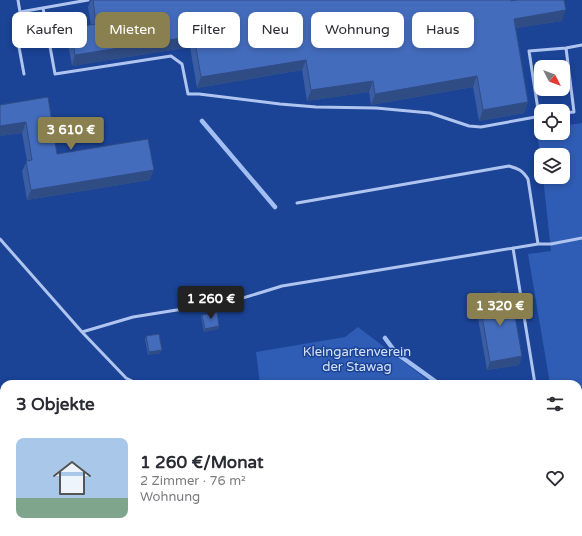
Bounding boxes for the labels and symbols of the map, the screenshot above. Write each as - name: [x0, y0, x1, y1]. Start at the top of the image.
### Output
- north arrow: [534, 60, 570, 96]
- pin: 3 610 €: [34, 117, 108, 151]
- pin: 1 260 €: [174, 286, 248, 320]
- pin: 1 320 €: [463, 293, 537, 327]
- park label: Kleingartenverein der Stawag: [303, 344, 411, 375]

